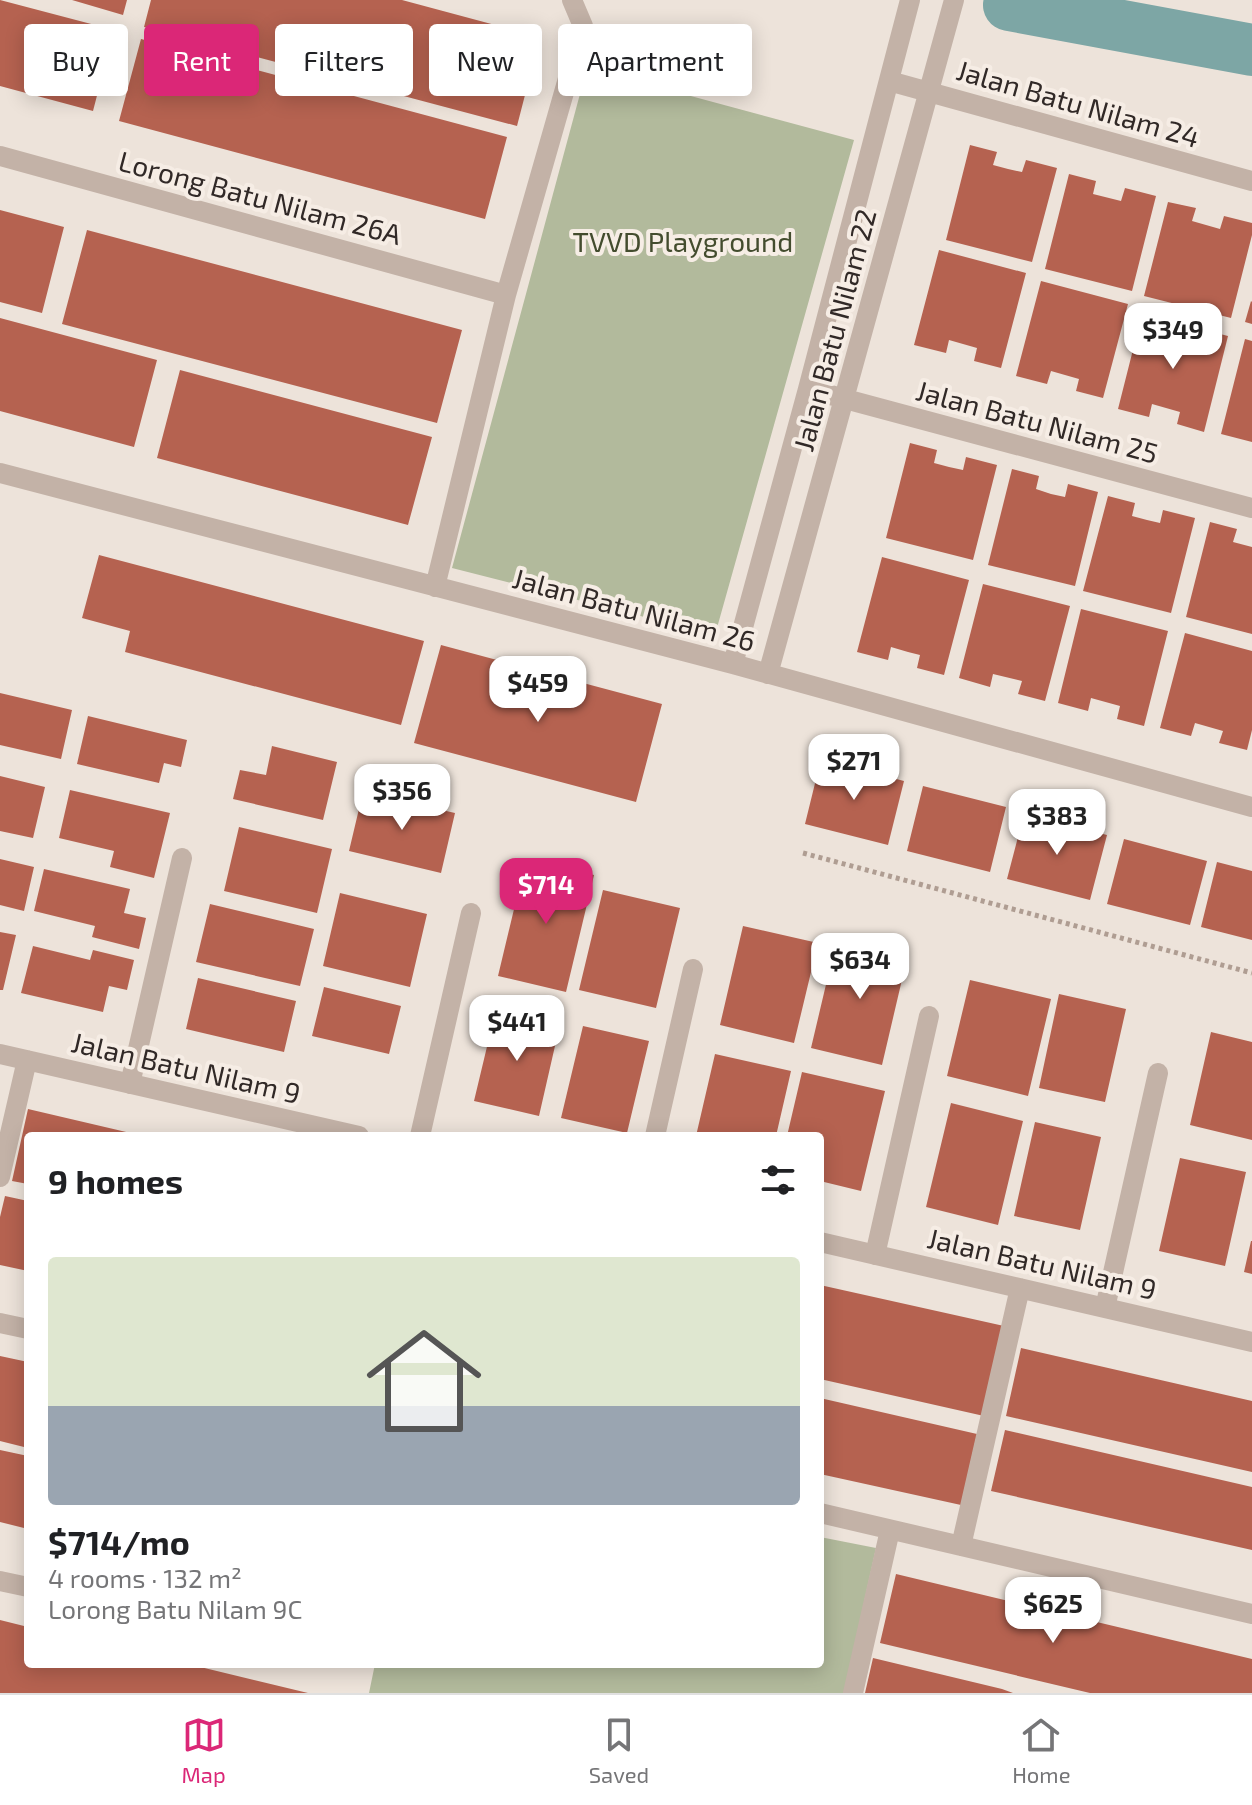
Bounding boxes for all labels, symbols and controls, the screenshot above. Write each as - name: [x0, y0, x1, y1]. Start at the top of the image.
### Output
- chip: Buy: [24, 24, 128, 96]
- chip: Rent: [144, 24, 259, 96]
- chip: Filters: [275, 24, 413, 96]
- chip: New: [429, 24, 542, 96]
- chip: Apartment: [558, 24, 752, 96]
- street label: Jalan Batu Nilam 24: [953, 52, 1204, 154]
- street label: Lorong Batu Nilam 26A: [115, 143, 406, 251]
- street label: Jalan Batu Nilam 22: [785, 205, 883, 455]
- park label: TVVD Playground: [573, 224, 793, 258]
- pin: $349: [1126, 303, 1220, 371]
- text: $349: [1142, 313, 1204, 344]
- street label: Jalan Batu Nilam 25: [913, 372, 1162, 470]
- street label: Jalan Batu Nilam 26: [509, 560, 759, 658]
- pin: $459: [491, 656, 585, 724]
- text: $459: [507, 666, 569, 697]
- pin: $271: [807, 734, 901, 802]
- text: $271: [826, 744, 882, 775]
- pin: $356: [355, 764, 449, 832]
- text: $356: [372, 774, 432, 805]
- pin: $383: [1010, 789, 1104, 857]
- text: $383: [1027, 799, 1087, 830]
- pin: $714: [499, 858, 593, 926]
- text: $714: [518, 868, 574, 899]
- pin: $634: [813, 933, 907, 1001]
- text: $634: [829, 943, 891, 974]
- pin: $441: [470, 995, 564, 1063]
- text: $441: [487, 1005, 547, 1036]
- street label: Jalan Batu Nilam 9: [68, 1024, 304, 1110]
- icon: filters: [756, 1158, 800, 1202]
- text: 9 homes: [48, 1160, 183, 1201]
- street label: Jalan Batu Nilam 9: [924, 1220, 1160, 1306]
- icon: home: [352, 1309, 496, 1453]
- text: $714/mo: [48, 1521, 190, 1562]
- text: 4 rooms · 132 m²: [48, 1562, 242, 1593]
- pin: $625: [1006, 1577, 1100, 1645]
- text: $625: [1023, 1587, 1083, 1618]
- text: Lorong Batu Nilam 9C: [48, 1593, 302, 1624]
- tab: Map: [182, 1713, 226, 1787]
- tab: Saved: [589, 1713, 649, 1787]
- tab: Home: [1012, 1713, 1070, 1787]

